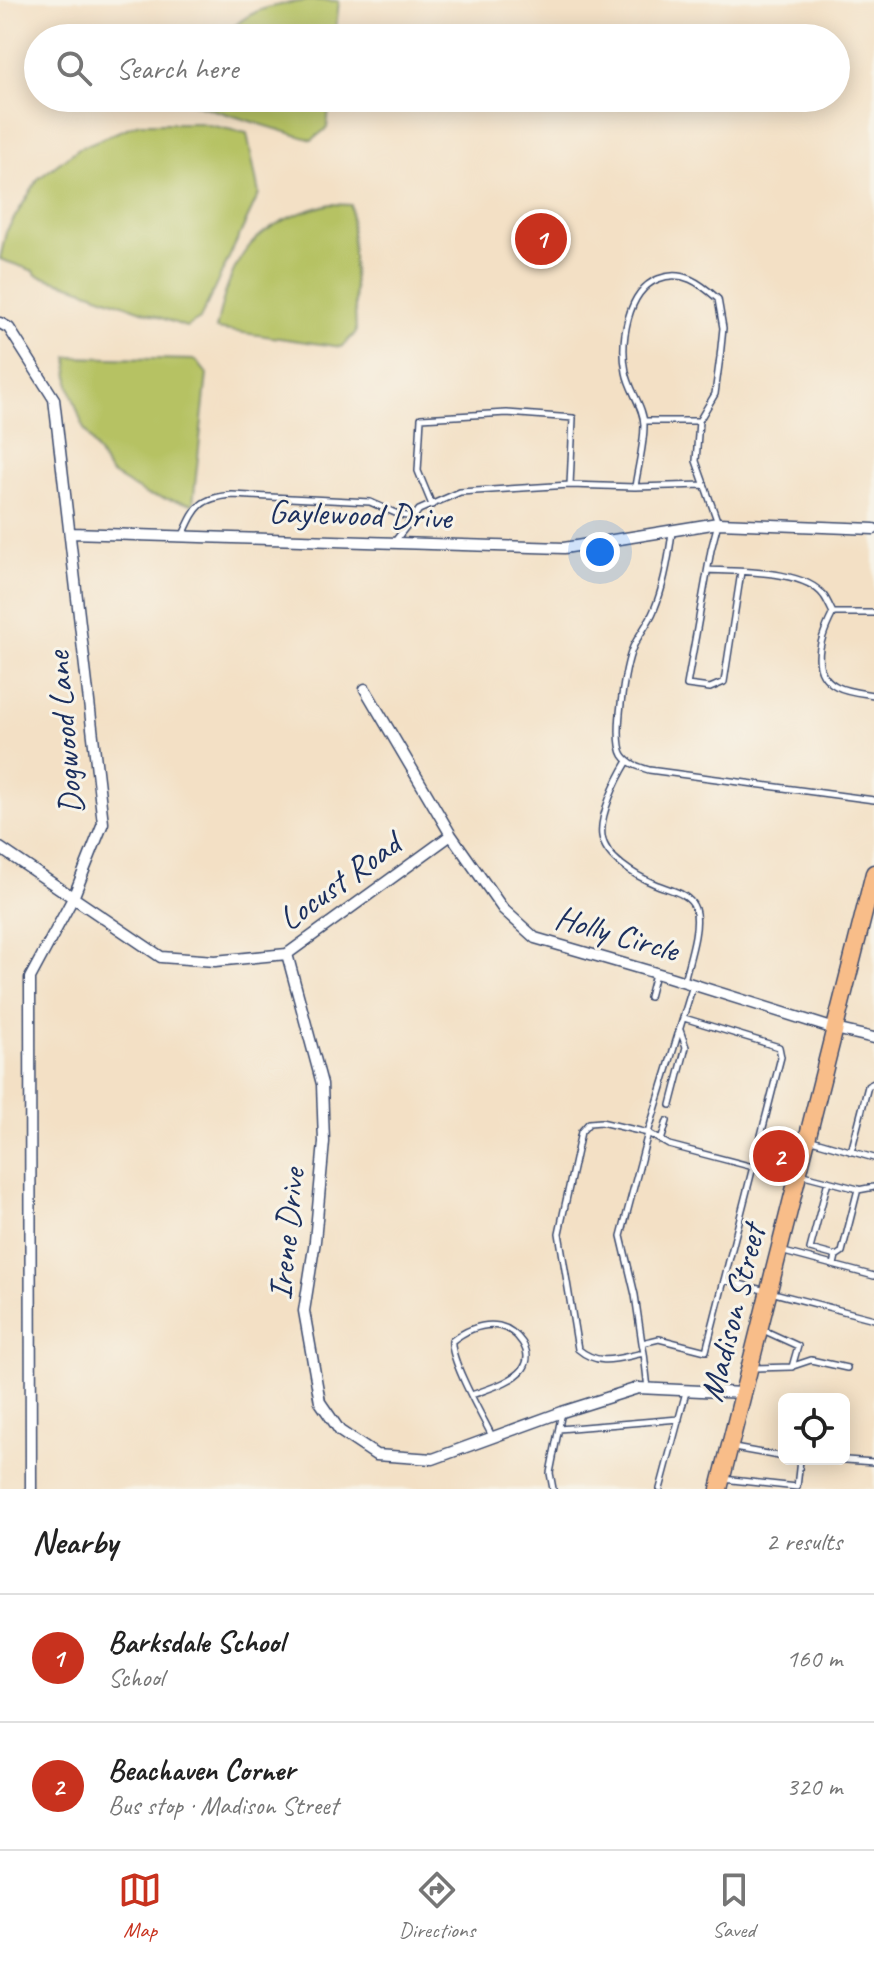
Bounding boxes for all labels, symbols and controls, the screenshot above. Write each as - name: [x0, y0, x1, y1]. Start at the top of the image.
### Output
- search box: [24, 24, 850, 112]
- icon: search: [52, 46, 96, 90]
- text: Search here: [116, 49, 238, 87]
- pin: 1: [515, 209, 567, 269]
- street label: Gaylewood Drive: [268, 489, 454, 539]
- your location: [580, 532, 620, 572]
- street label: Dogwood Lane: [35, 648, 93, 816]
- street label: Locust Road: [270, 820, 412, 940]
- street label: Holly Circle: [550, 895, 685, 972]
- pin: 2: [753, 1126, 805, 1186]
- street label: Irene Drive: [258, 1163, 315, 1302]
- street label: Madison Street: [689, 1216, 776, 1406]
- map controls: [778, 1393, 850, 1465]
- button: locate: [778, 1393, 850, 1465]
- text: Nearby: [32, 1520, 118, 1563]
- text: 2 results: [766, 1525, 842, 1558]
- text: Barksdale School: [108, 1623, 284, 1661]
- text: 1: [52, 1642, 64, 1675]
- text: 160 m: [786, 1642, 842, 1675]
- text: School: [108, 1661, 164, 1694]
- text: Beachaven Corner: [108, 1751, 295, 1789]
- text: 2: [52, 1770, 64, 1803]
- text: 320 m: [786, 1770, 842, 1803]
- text: Bus stop · Madison Street: [108, 1789, 338, 1822]
- tab: Map: [118, 1868, 162, 1944]
- tab: Directions: [399, 1868, 475, 1944]
- tab: Saved: [712, 1868, 756, 1944]

